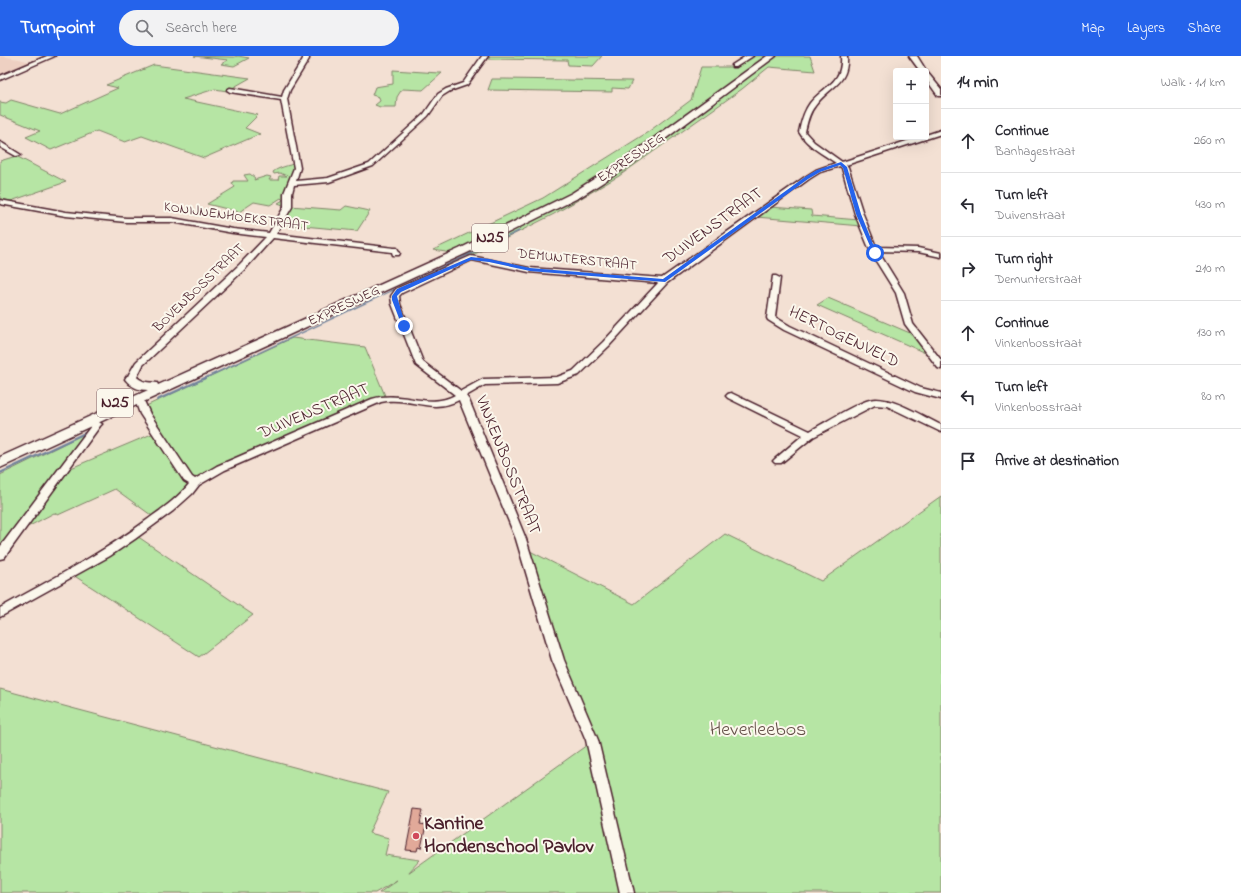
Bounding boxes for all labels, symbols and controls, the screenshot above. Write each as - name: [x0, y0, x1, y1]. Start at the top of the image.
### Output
- search box: [119, 10, 399, 46]
- text: Turnpoint: [20, 15, 95, 42]
- icon: search: [133, 17, 155, 39]
- text: Search here: [165, 17, 237, 39]
- text: Map: [1081, 18, 1105, 39]
- text: Layers: [1127, 18, 1165, 39]
- text: Share: [1187, 18, 1221, 39]
- map controls: [893, 68, 929, 140]
- button: +: [893, 68, 929, 104]
- text: 14 min: [957, 70, 998, 95]
- text: Walk · 1.1 km: [1161, 73, 1225, 92]
- button: −: [893, 104, 929, 140]
- text: Continue: [995, 120, 1049, 142]
- street label: EXPRESWEG: [593, 128, 669, 188]
- icon: ahead: [957, 130, 979, 152]
- text: 260 m: [1194, 131, 1225, 150]
- text: Banhagestraat: [995, 142, 1075, 161]
- street label: DUIVENSTRAAT: [657, 181, 768, 271]
- text: Turn left: [995, 184, 1048, 206]
- icon: left: [957, 194, 979, 216]
- text: 430 m: [1195, 195, 1225, 214]
- street label: KONIJNENHOEKSTRAAT: [162, 196, 310, 238]
- text: Duivenstraat: [995, 206, 1065, 225]
- road number: N25: [472, 224, 508, 252]
- street label: BOVENBOSSTRAAT: [148, 239, 250, 338]
- street label: DEMUNTERSTRAAT: [515, 243, 638, 277]
- route start: [866, 244, 884, 262]
- text: Turn right: [995, 248, 1053, 270]
- icon: right: [957, 258, 979, 280]
- text: 210 m: [1195, 259, 1225, 278]
- text: Demunterstraat: [995, 270, 1082, 289]
- street label: EXPRESWEG: [305, 280, 384, 332]
- street label: HERTOGENVELD: [785, 299, 903, 375]
- text: Continue: [995, 312, 1049, 334]
- route end: [395, 317, 413, 335]
- icon: ahead: [957, 322, 979, 344]
- text: 130 m: [1197, 323, 1225, 342]
- text: Vinkenbosstraat: [995, 334, 1082, 353]
- street label: DUIVENSTRAAT: [254, 376, 373, 446]
- text: Turn left: [995, 376, 1048, 398]
- icon: left: [957, 386, 979, 408]
- text: 80 m: [1201, 387, 1225, 406]
- road number: N25: [97, 389, 133, 417]
- street label: VINKENBOSSTRAAT: [468, 391, 547, 538]
- text: Vinkenbosstraat: [995, 398, 1082, 417]
- icon: arrive: [957, 450, 979, 472]
- text: Arrive at destination: [995, 450, 1119, 472]
- park label: Heverleebos: [710, 716, 806, 745]
- place label: Kantine Hondenschool Pavlov: [424, 810, 595, 862]
- marker: Kantine Hondenschool Pavlov: [411, 831, 421, 841]

